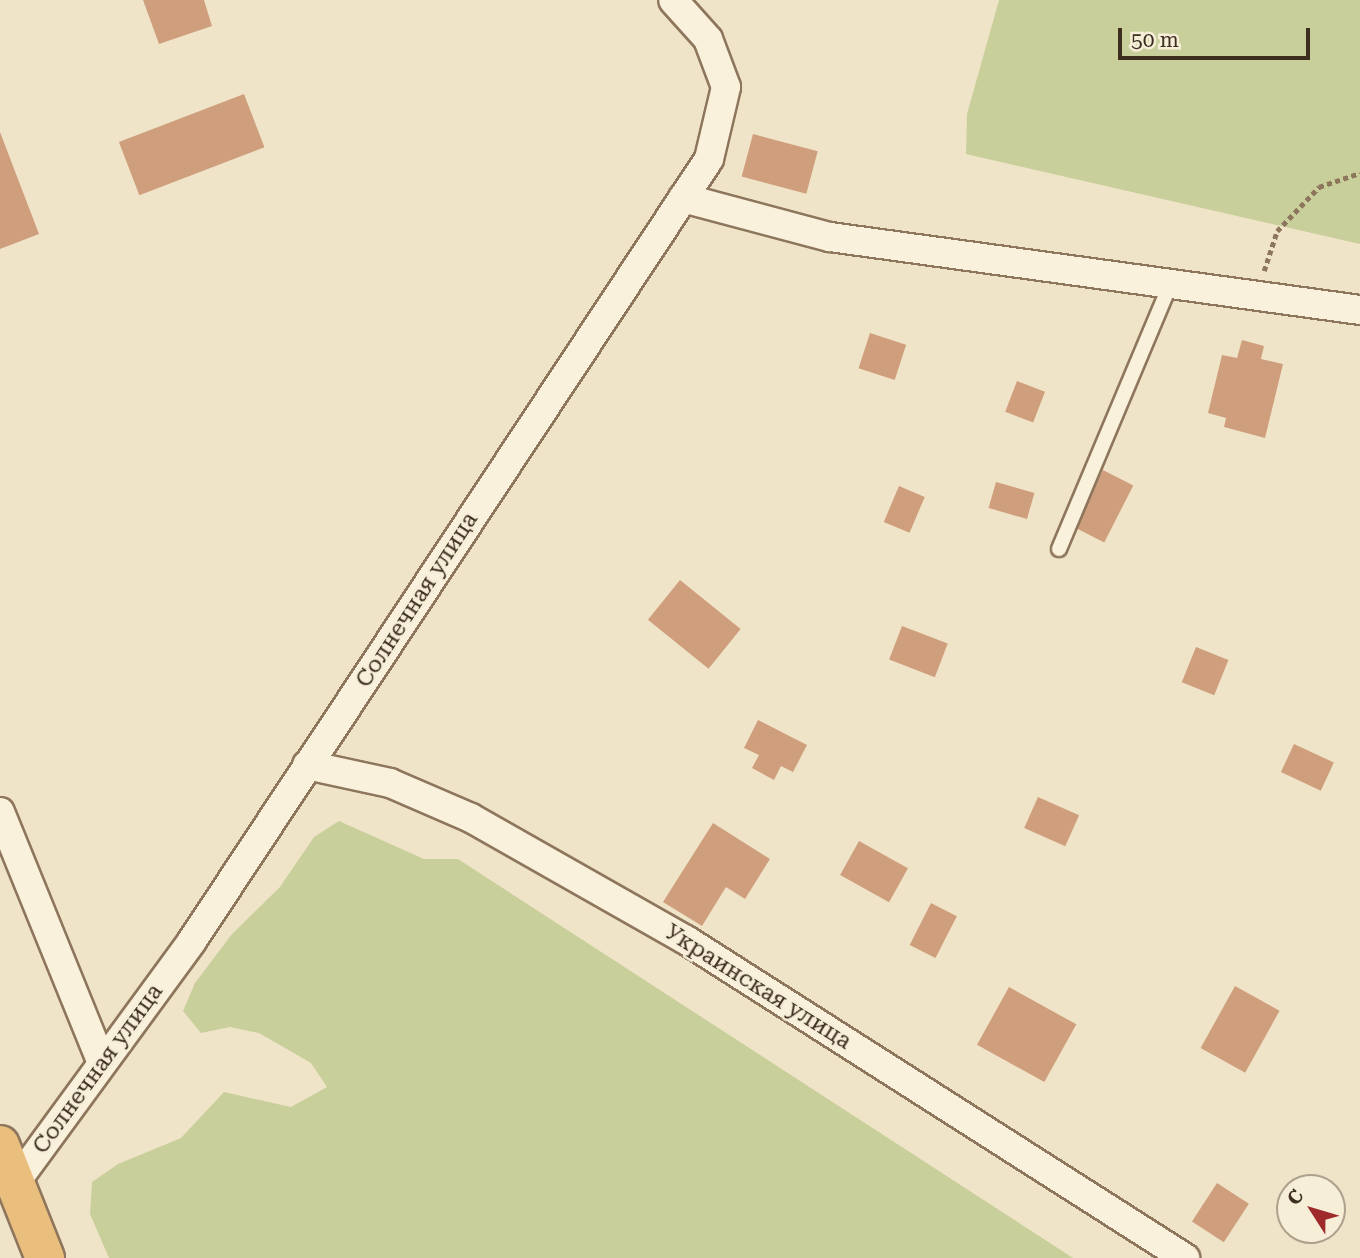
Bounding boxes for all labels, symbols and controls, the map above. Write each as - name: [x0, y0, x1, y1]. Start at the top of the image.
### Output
- scale bar: [1122, 14, 1314, 58]
- text: 50 m: [1131, 28, 1179, 52]
- street label: Солнечная улица: [350, 507, 484, 693]
- street label: Украинская улица: [660, 918, 856, 1056]
- street label: Солнечная улица: [27, 979, 169, 1159]
- north arrow: [1276, 1174, 1346, 1244]
- text: С: [1282, 1185, 1309, 1210]

